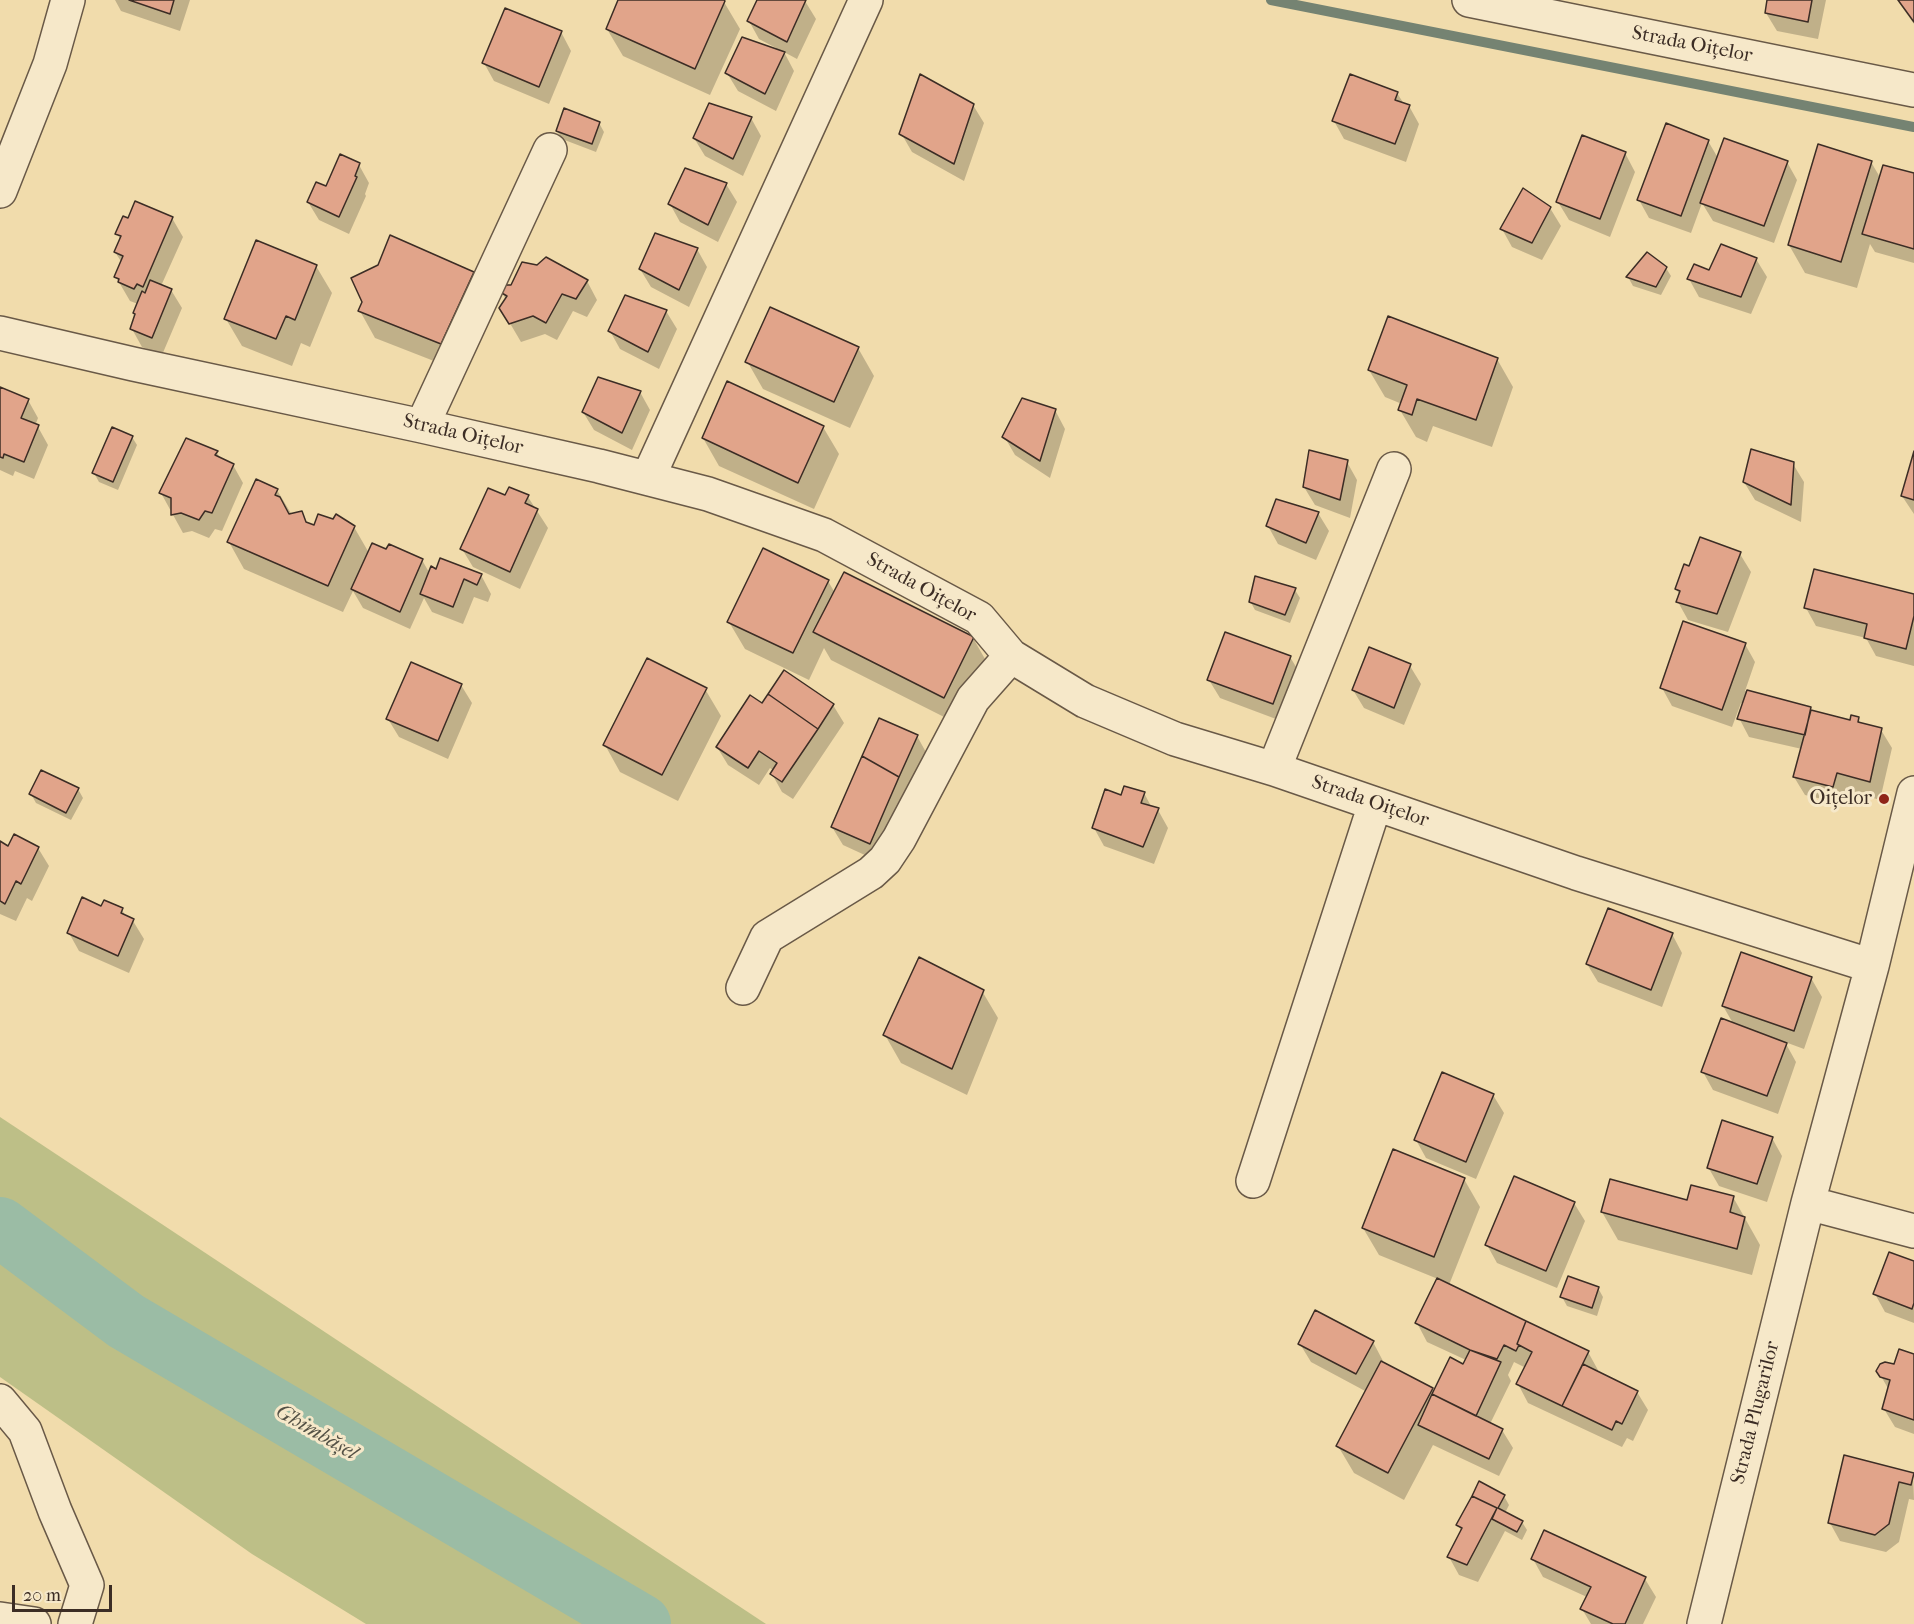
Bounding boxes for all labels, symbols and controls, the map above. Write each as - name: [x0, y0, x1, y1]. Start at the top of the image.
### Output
- street label: Strada Oițelor: [1630, 22, 1754, 68]
- street label: Strada Oițelor: [401, 410, 525, 460]
- street label: Strada Oițelor: [862, 548, 980, 628]
- street label: Strada Oițelor: [1308, 771, 1432, 833]
- place label: Oițelor: [1809, 787, 1872, 811]
- marker: Oițelor: [1877, 792, 1891, 806]
- street label: Strada Plugarilor: [1727, 1339, 1785, 1487]
- water label: Ghimbășel: [271, 1400, 361, 1466]
- scale bar: [15, 1573, 116, 1611]
- text: 20 m: [23, 1585, 61, 1606]

